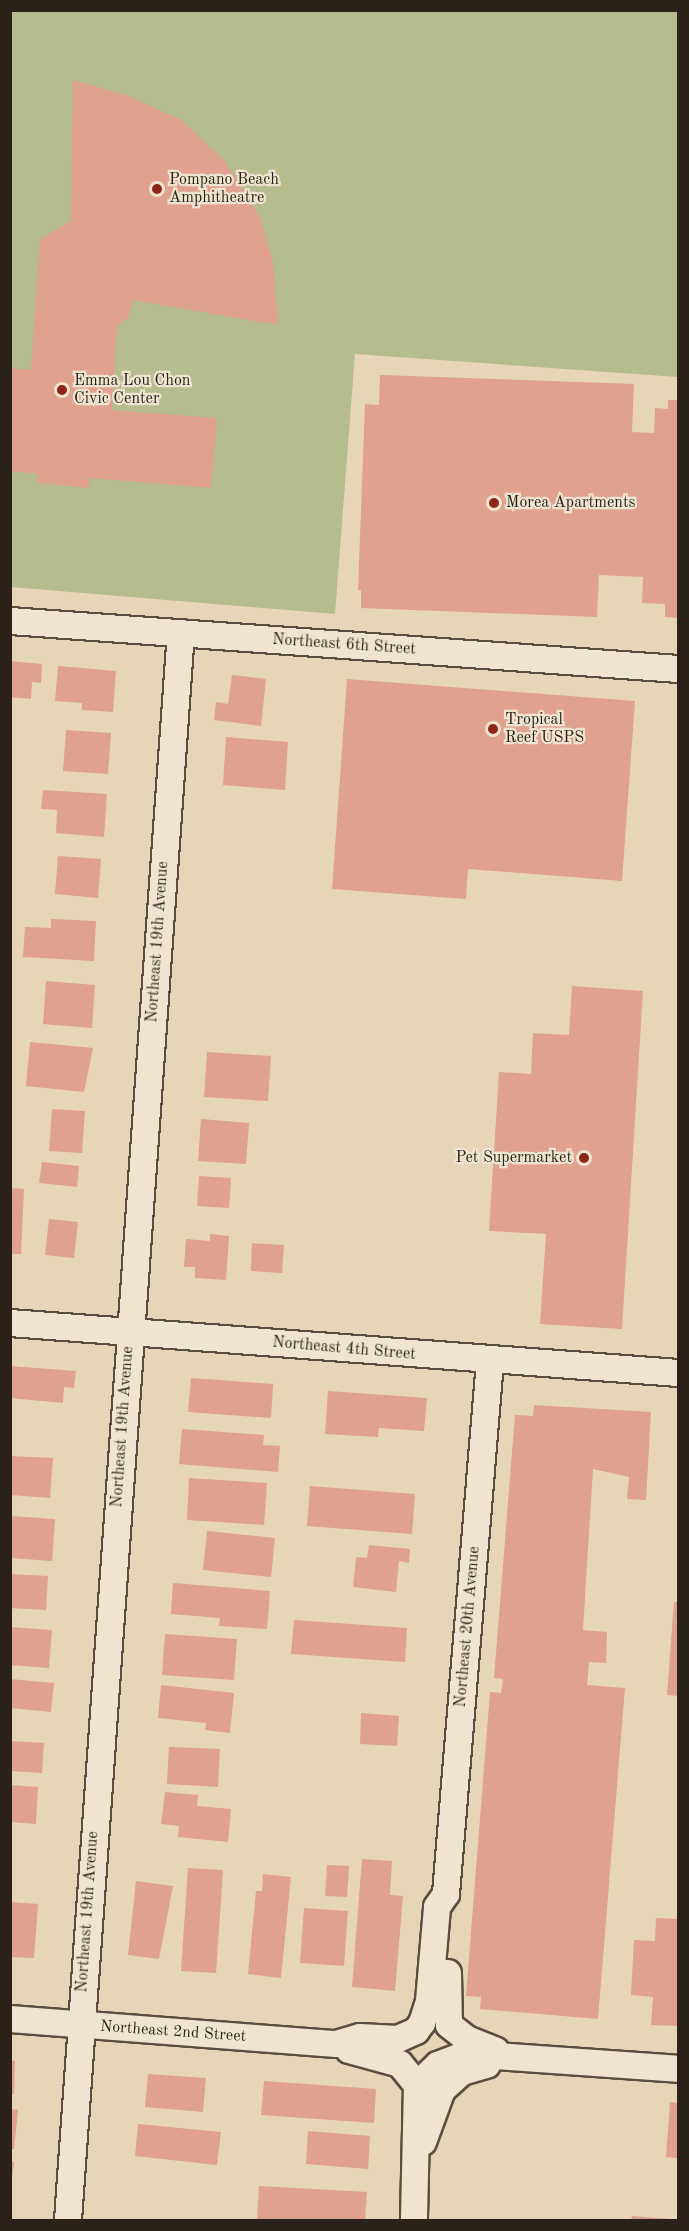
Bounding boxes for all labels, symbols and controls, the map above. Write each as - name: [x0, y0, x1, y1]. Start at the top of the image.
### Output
- place label: Pompano Beach Amphitheatre: [169, 170, 279, 208]
- marker: Pompano Beach Amphitheatre: [150, 182, 164, 196]
- place label: Emma Lou Chon Civic Center: [74, 371, 191, 409]
- marker: Emma Lou Chon Civic Center: [55, 383, 69, 397]
- place label: Morea Apartments: [506, 493, 635, 513]
- marker: Morea Apartments: [487, 496, 501, 510]
- street label: Northeast 6th Street: [272, 630, 416, 660]
- place label: Tropical Reef USPS: [505, 710, 584, 748]
- marker: Tropical Reef USPS: [486, 722, 500, 736]
- street label: Northeast 19th Avenue: [143, 861, 173, 1023]
- place label: Pet Supermarket: [455, 1148, 572, 1168]
- marker: Pet Supermarket: [577, 1151, 591, 1165]
- street label: Northeast 4th Street: [272, 1333, 416, 1365]
- street label: Northeast 19th Avenue: [108, 1346, 138, 1508]
- street label: Northeast 20th Avenue: [451, 1546, 485, 1708]
- street label: Northeast 19th Avenue: [73, 1831, 103, 1993]
- street label: Northeast 2nd Street: [99, 2017, 247, 2047]

